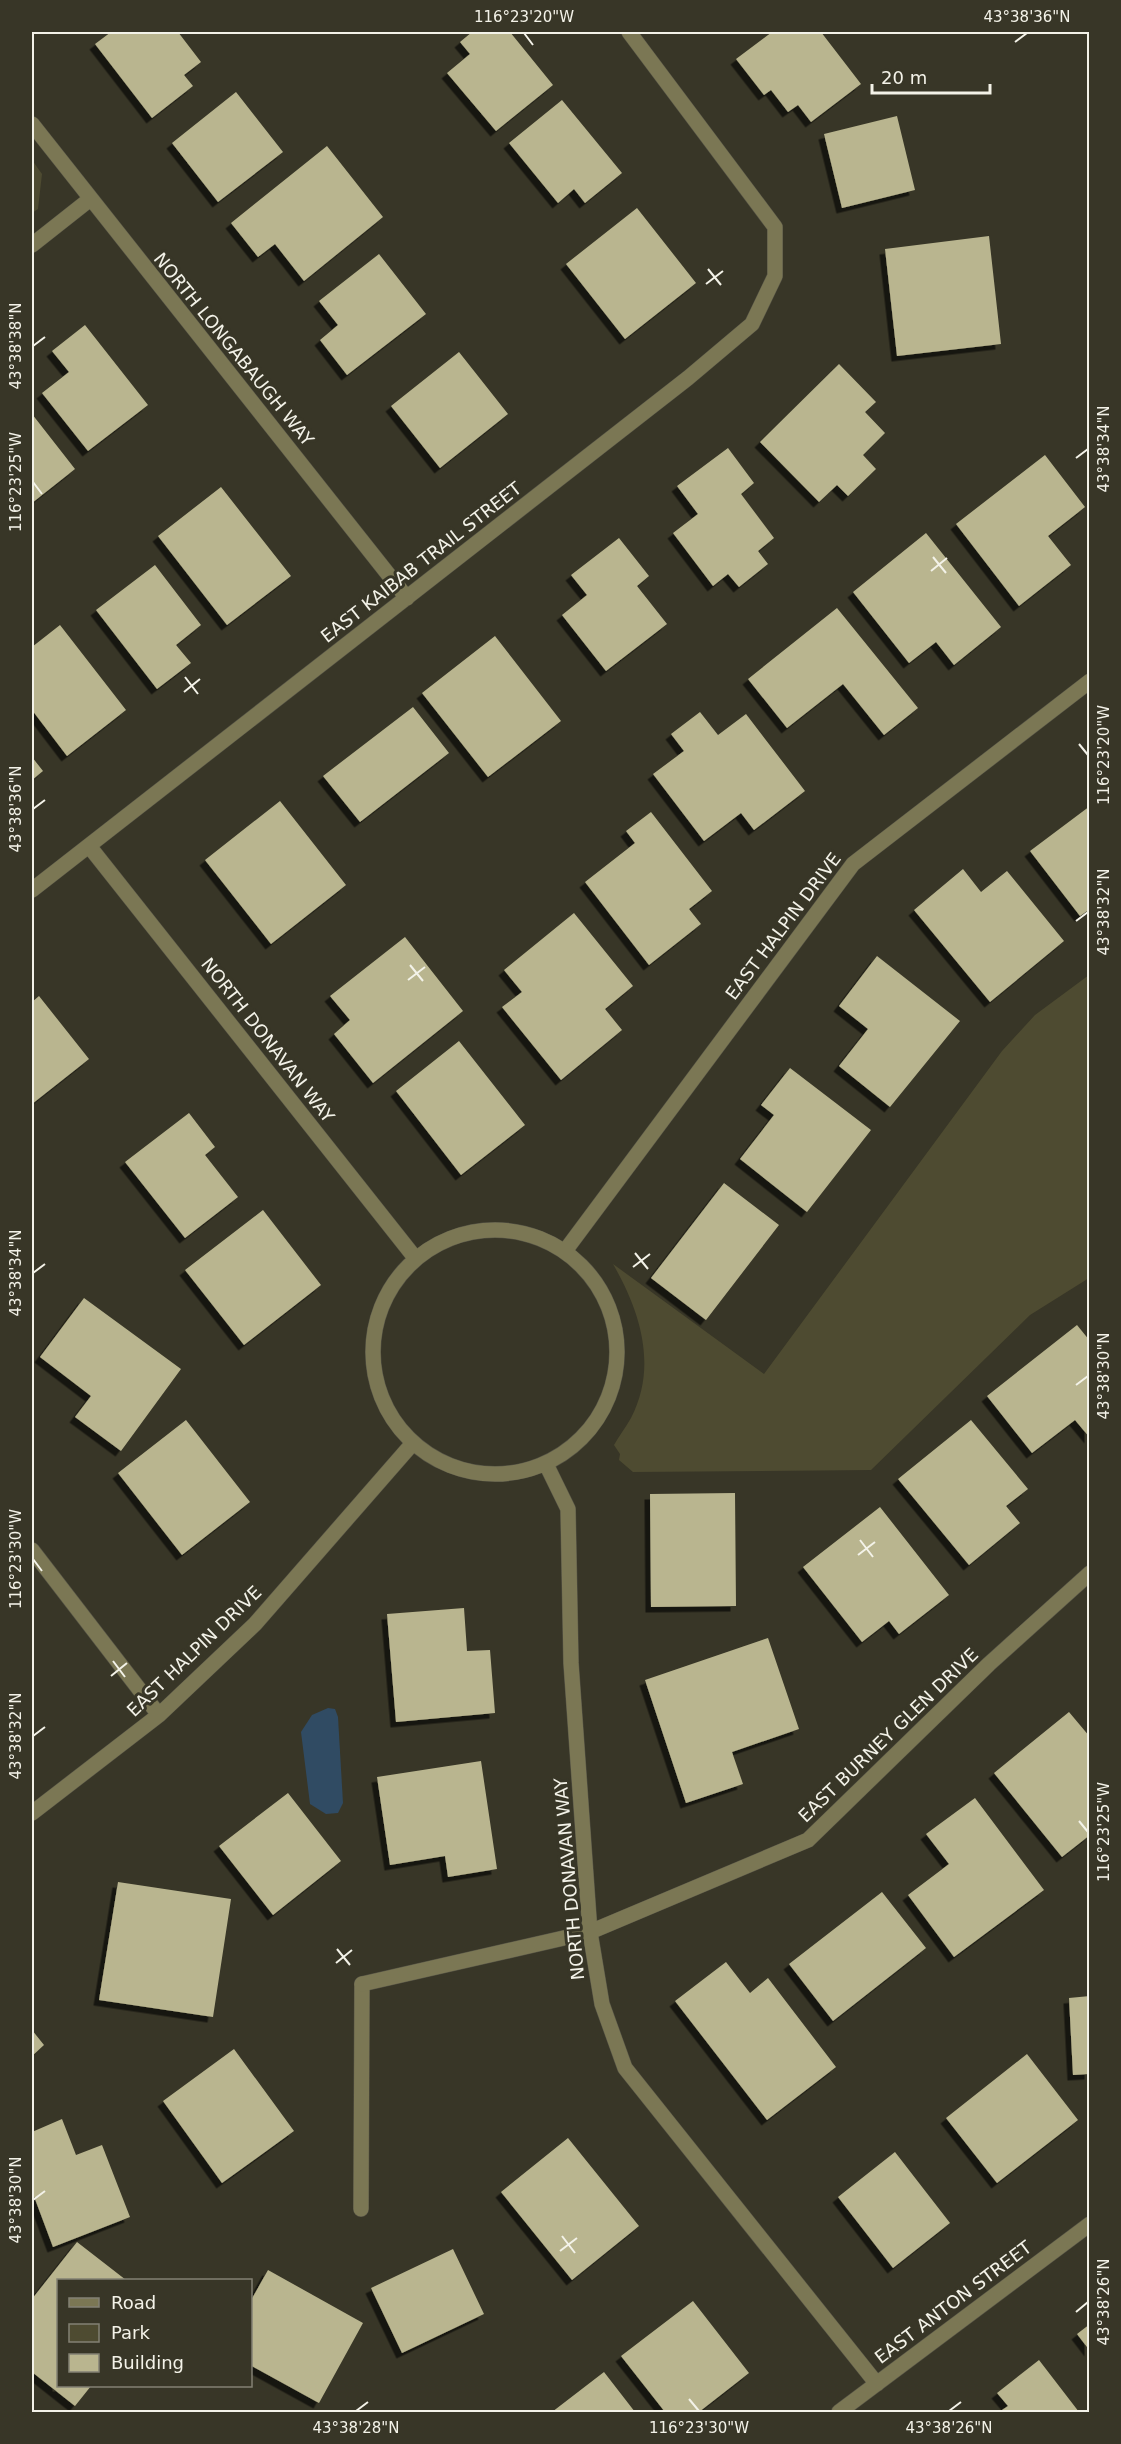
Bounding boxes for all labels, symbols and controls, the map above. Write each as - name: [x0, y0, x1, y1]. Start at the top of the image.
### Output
- text: 116°23'20"W: [474, 8, 574, 26]
- text: 43°38'36"N: [983, 8, 1071, 26]
- scale bar: [872, 57, 990, 95]
- text: 20 m: [881, 67, 927, 88]
- street label: NORTH LONGABAUGH WAY: [150, 248, 319, 450]
- text: 43°38'38"N: [7, 302, 25, 390]
- text: 43°38'34"N: [1095, 405, 1113, 493]
- text: 116°23'25"W: [7, 432, 25, 532]
- street label: EAST KAIBAB TRAIL STREET: [317, 477, 526, 647]
- text: 116°23'20"W: [1095, 705, 1113, 805]
- text: 43°38'36"N: [7, 765, 25, 853]
- street label: EAST HALPIN DRIVE: [721, 848, 845, 1004]
- text: 43°38'32"N: [1095, 868, 1113, 956]
- street label: NORTH DONAVAN WAY: [197, 954, 339, 1127]
- text: 43°38'34"N: [7, 1229, 25, 1317]
- text: 43°38'30"N: [1095, 1332, 1113, 1420]
- text: 116°23'30"W: [7, 1509, 25, 1609]
- street label: EAST HALPIN DRIVE: [123, 1581, 265, 1721]
- street label: EAST BURNEY GLEN DRIVE: [794, 1644, 982, 1826]
- text: 43°38'32"N: [7, 1692, 25, 1780]
- street label: NORTH DONAVAN WAY: [550, 1776, 588, 1981]
- text: 116°23'25"W: [1095, 1782, 1113, 1882]
- text: 43°38'30"N: [7, 2156, 25, 2244]
- street label: EAST ANTON STREET: [871, 2236, 1036, 2368]
- text: 43°38'26"N: [1095, 2258, 1113, 2346]
- legend: [57, 2279, 252, 2387]
- text: Road: [111, 2292, 156, 2313]
- text: Park: [111, 2322, 150, 2343]
- text: Building: [111, 2352, 184, 2373]
- text: 43°38'28"N: [312, 2419, 400, 2437]
- text: 116°23'30"W: [649, 2419, 749, 2437]
- text: 43°38'26"N: [905, 2419, 993, 2437]

